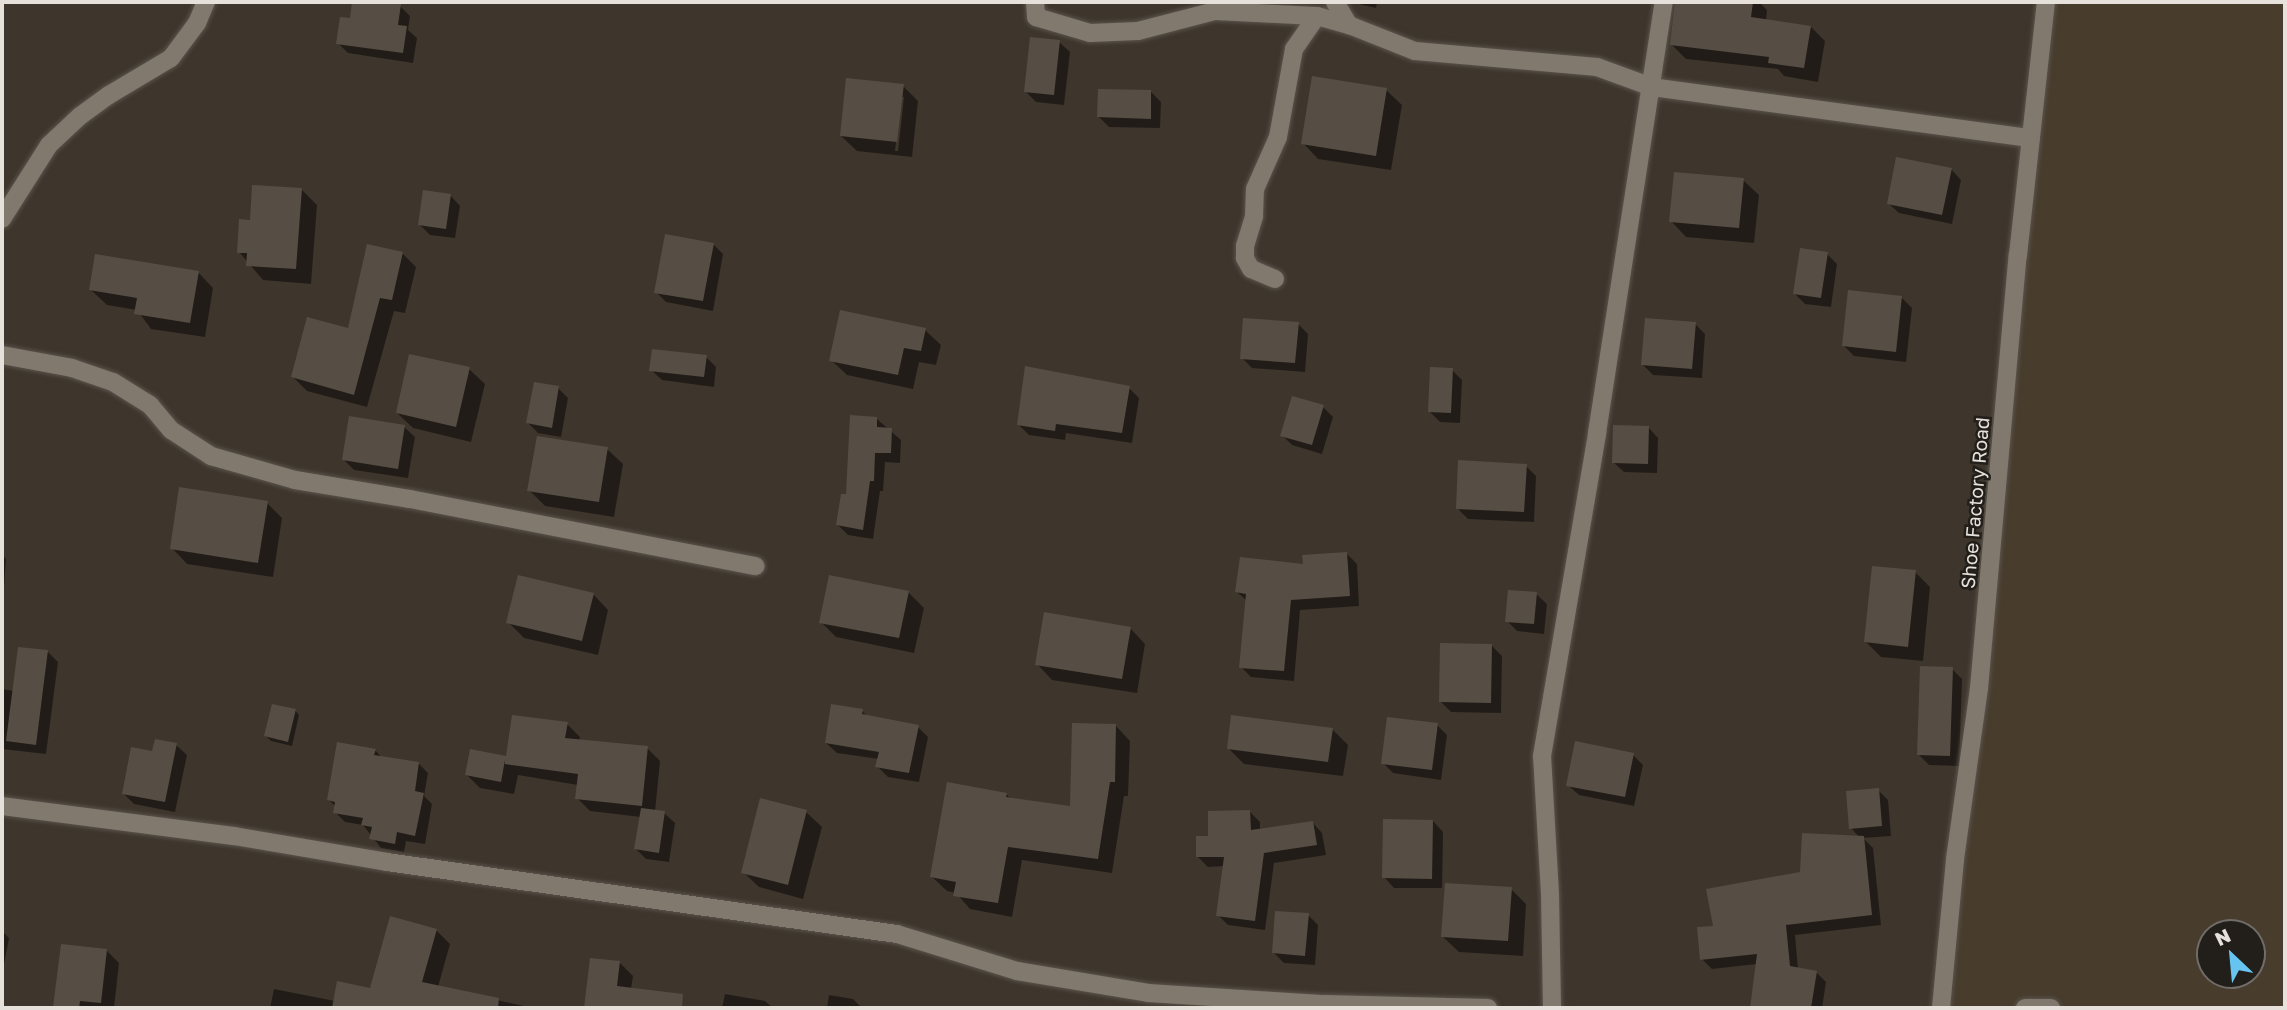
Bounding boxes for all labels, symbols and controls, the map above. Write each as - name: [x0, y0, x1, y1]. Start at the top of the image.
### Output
- street label: Shoe Factory Road: [1956, 416, 1994, 590]
- north arrow: [2196, 919, 2266, 989]
- text: N: [2211, 923, 2234, 950]

